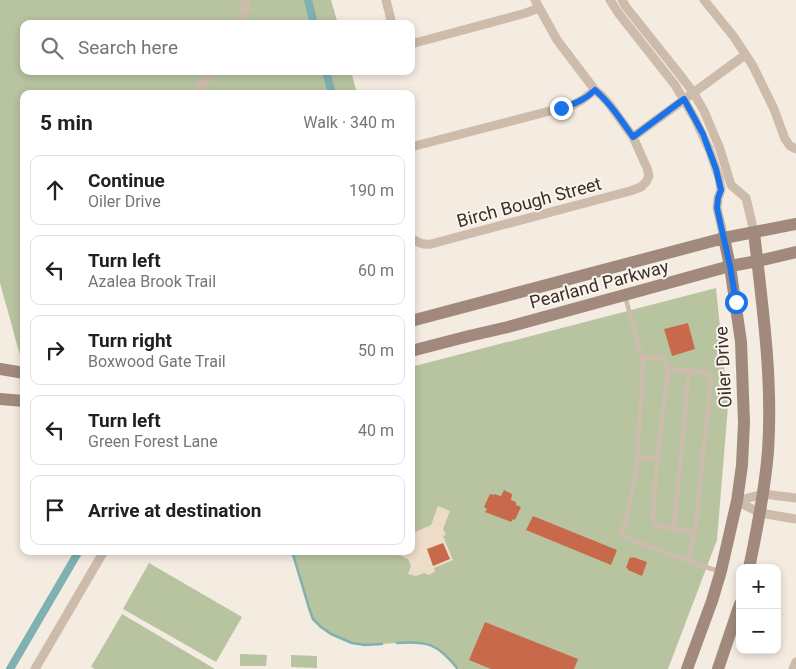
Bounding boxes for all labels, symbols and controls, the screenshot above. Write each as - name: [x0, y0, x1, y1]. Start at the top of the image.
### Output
- search box: [20, 20, 415, 75]
- icon: search: [38, 34, 66, 62]
- text: Search here: [78, 36, 178, 59]
- route end: [550, 97, 573, 120]
- text: 5 min: [40, 111, 93, 135]
- text: Walk · 340 m: [303, 113, 395, 132]
- text: Continue: [88, 169, 165, 192]
- street label: Birch Bough Street: [454, 173, 604, 231]
- icon: ahead: [41, 176, 69, 204]
- text: 190 m: [349, 181, 394, 200]
- text: Oiler Drive: [88, 192, 161, 211]
- text: Turn left: [88, 249, 161, 272]
- street label: Pearland Parkway: [527, 255, 671, 313]
- icon: left: [41, 256, 69, 284]
- text: 60 m: [358, 261, 394, 280]
- text: Azalea Brook Trail: [88, 272, 216, 291]
- route start: [725, 291, 748, 314]
- street label: Oiler Drive: [710, 326, 736, 408]
- text: Turn right: [88, 329, 172, 352]
- icon: right: [41, 336, 69, 364]
- text: 50 m: [358, 341, 394, 360]
- text: Boxwood Gate Trail: [88, 352, 226, 371]
- text: Turn left: [88, 409, 161, 432]
- icon: left: [41, 416, 69, 444]
- text: 40 m: [358, 421, 394, 440]
- text: Green Forest Lane: [88, 432, 218, 451]
- icon: arrive: [41, 496, 69, 524]
- text: Arrive at destination: [88, 499, 261, 522]
- map controls: [736, 564, 781, 654]
- button: +: [736, 564, 781, 609]
- button: −: [736, 609, 781, 654]

